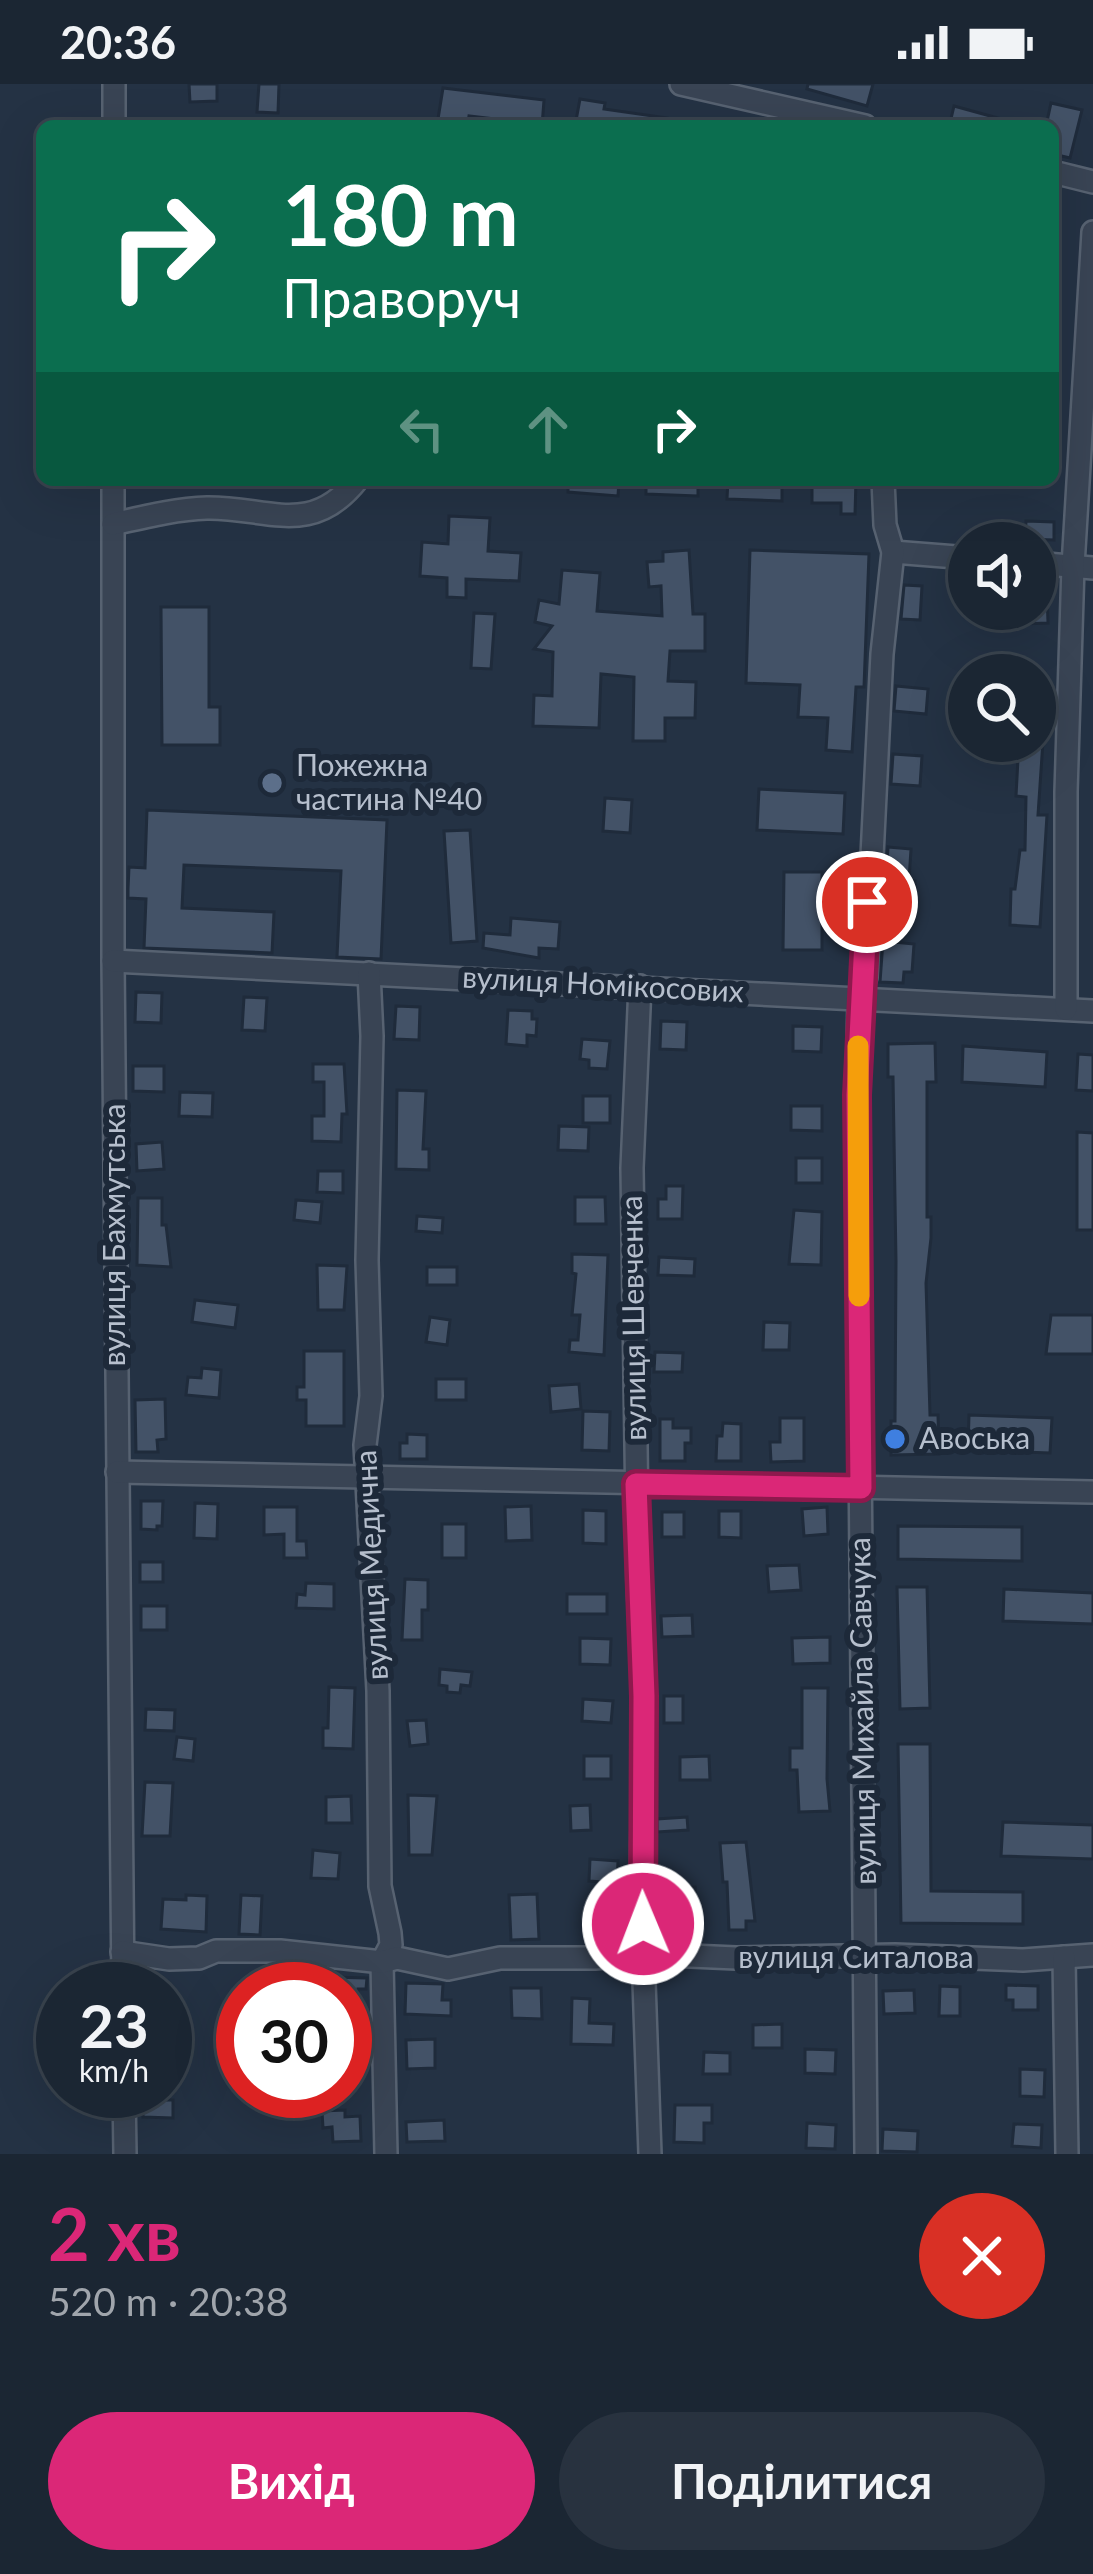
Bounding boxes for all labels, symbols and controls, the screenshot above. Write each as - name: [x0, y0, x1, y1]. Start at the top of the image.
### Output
- text: 20:36: [60, 15, 176, 69]
- text: 180 m: [282, 163, 519, 264]
- icon: right: [84, 168, 240, 324]
- text: Праворуч: [282, 265, 521, 330]
- icon: left: [389, 396, 455, 462]
- icon: ahead: [515, 396, 581, 462]
- icon: right: [641, 396, 707, 462]
- map controls: [948, 522, 1056, 762]
- button: sound: [948, 522, 1056, 630]
- button: search: [948, 654, 1056, 762]
- place label: Пожежна частина №40: [296, 746, 482, 816]
- marker: Пожежна частина №40: [259, 770, 285, 796]
- pin: [816, 851, 918, 953]
- icon: arrive: [834, 869, 900, 935]
- street label: вулиця Номікосових: [461, 958, 745, 1008]
- street label: вулиця Бахмутська: [95, 1104, 131, 1366]
- street label: вулиця Шевченка: [612, 1195, 652, 1441]
- place label: Авоська: [919, 1419, 1030, 1455]
- marker: Авоська: [882, 1426, 908, 1452]
- street label: вулиця Медична: [346, 1449, 394, 1681]
- street label: вулиця Михайла Савчука: [840, 1537, 882, 1885]
- position arrow: [580, 1861, 706, 1987]
- street label: вулиця Ситалова: [738, 1938, 974, 1974]
- speed limit sign: 30: [216, 1962, 372, 2118]
- text: 23: [79, 1989, 149, 2061]
- text: km/h: [79, 2052, 149, 2088]
- text: 2 хв: [48, 2190, 181, 2276]
- button: close: [919, 2193, 1045, 2319]
- text: 520 m · 20:38: [48, 2278, 288, 2324]
- button: Вихід: [48, 2412, 535, 2550]
- button: Поділитися: [559, 2412, 1045, 2550]

